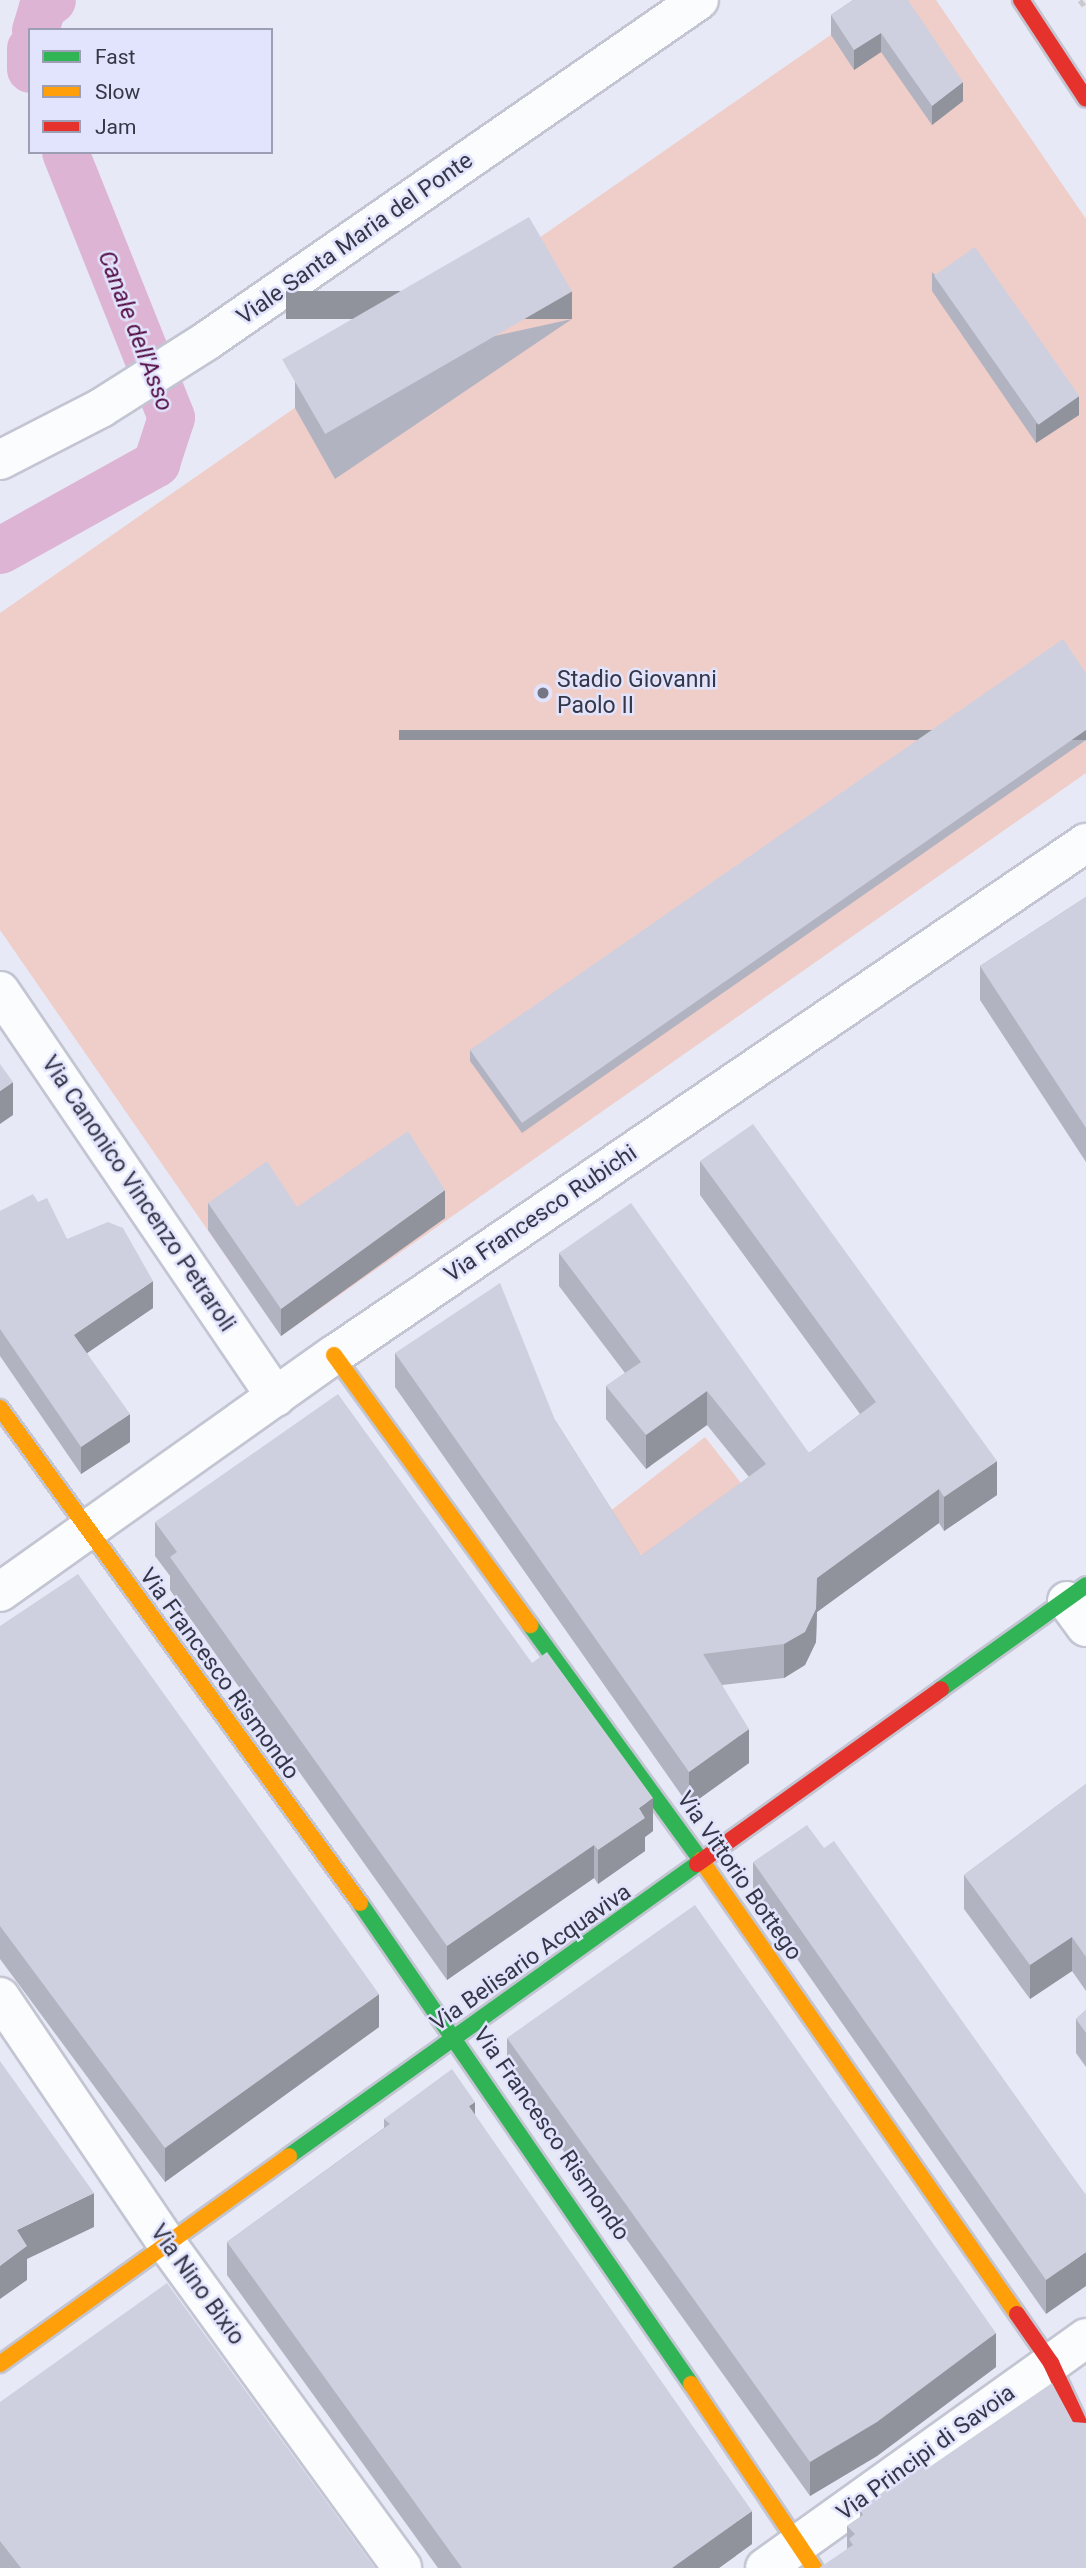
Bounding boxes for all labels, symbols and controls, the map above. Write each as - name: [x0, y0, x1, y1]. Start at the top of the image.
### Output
- legend: [28, 28, 273, 154]
- text: Fast: [95, 45, 135, 69]
- text: Slow: [95, 80, 140, 104]
- text: Jam: [95, 115, 136, 139]
- street label: Viale Santa Maria del Ponte: [232, 147, 478, 331]
- water label: Canale dell'Asso: [91, 247, 179, 415]
- place label: Stadio Giovanni Paolo II: [557, 666, 717, 720]
- marker: Stadio Giovanni Paolo II: [535, 685, 551, 701]
- street label: Via Canonico Vincenzo Petraroli: [35, 1051, 241, 1337]
- street label: Via Francesco Rubichi: [440, 1139, 642, 1289]
- street label: Via Francesco Rismondo: [133, 1563, 305, 1785]
- street label: Via Vittorio Bottego: [670, 1786, 808, 1966]
- street label: Via Belisario Acquaviva: [426, 1878, 636, 2038]
- street label: Via Francesco Rismondo: [467, 2022, 635, 2246]
- street label: Via Nino Bixio: [144, 2219, 250, 2351]
- street label: Via Principi di Savoia: [832, 2379, 1020, 2527]

